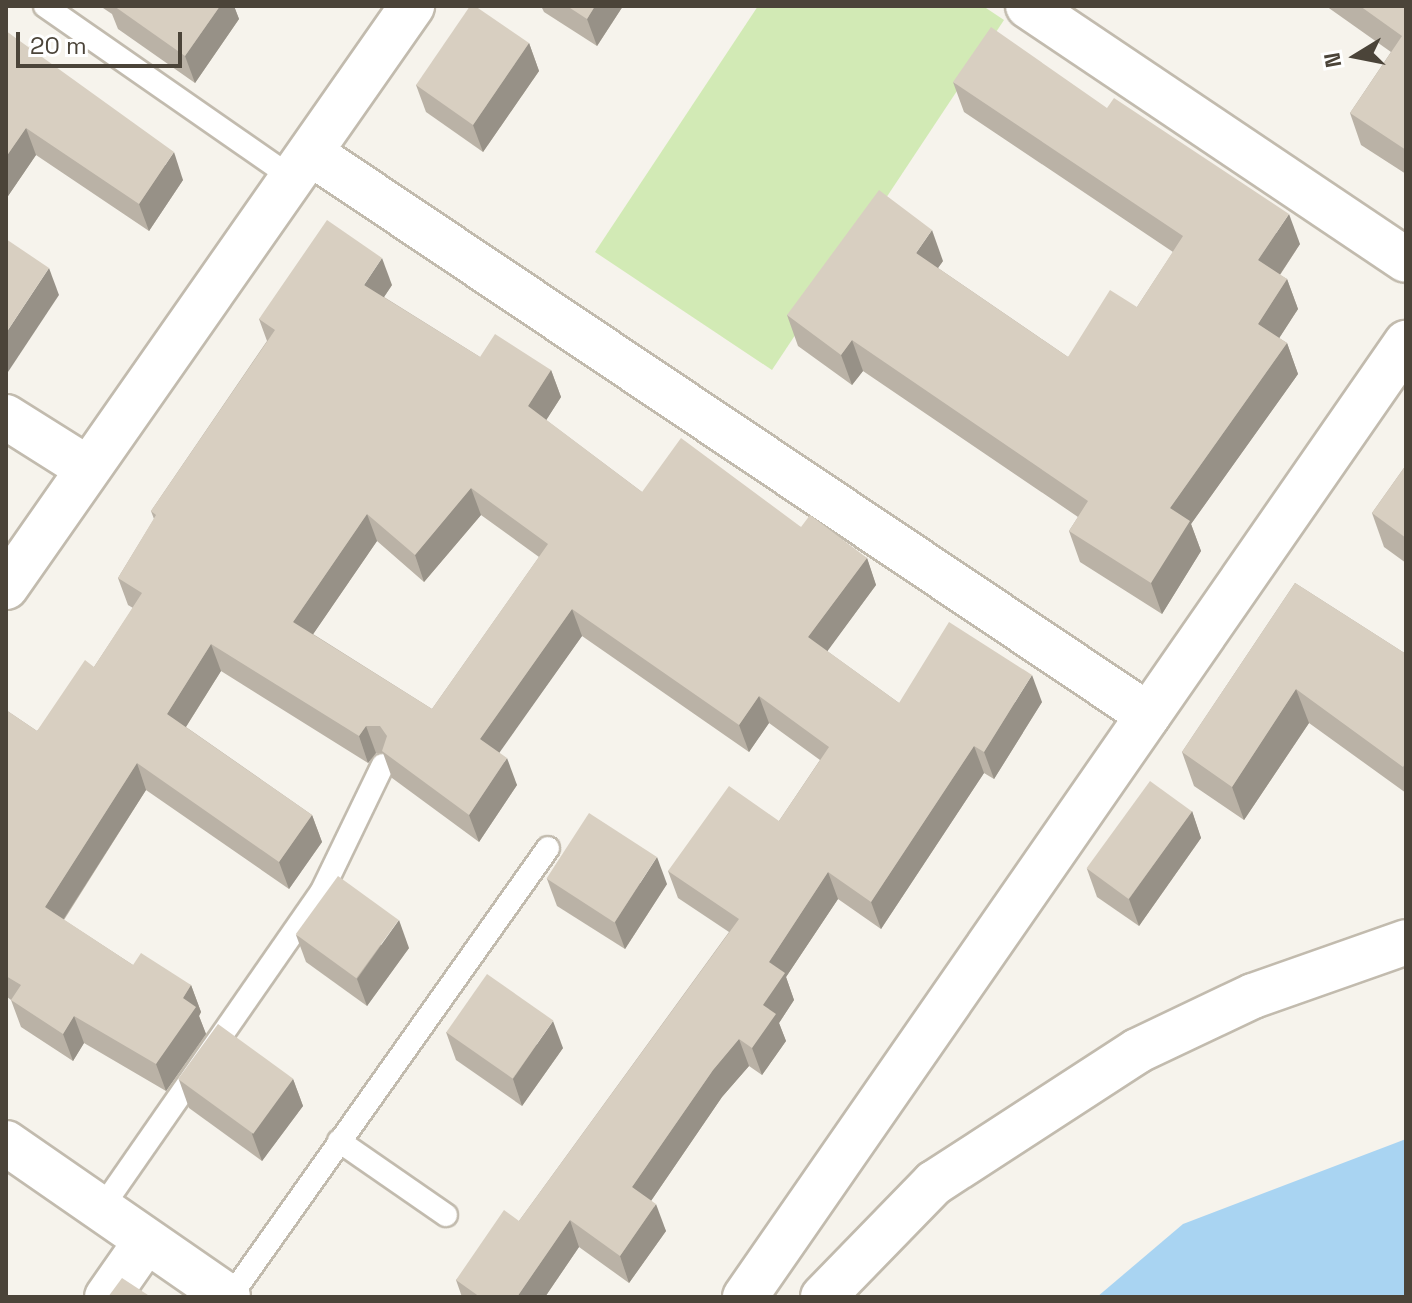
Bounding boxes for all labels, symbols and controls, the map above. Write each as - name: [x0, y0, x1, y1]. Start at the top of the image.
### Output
- scale bar: [20, 16, 186, 66]
- north arrow: [1316, 16, 1396, 96]
- text: 20 m: [30, 30, 87, 61]
- text: N: [1317, 50, 1347, 70]

